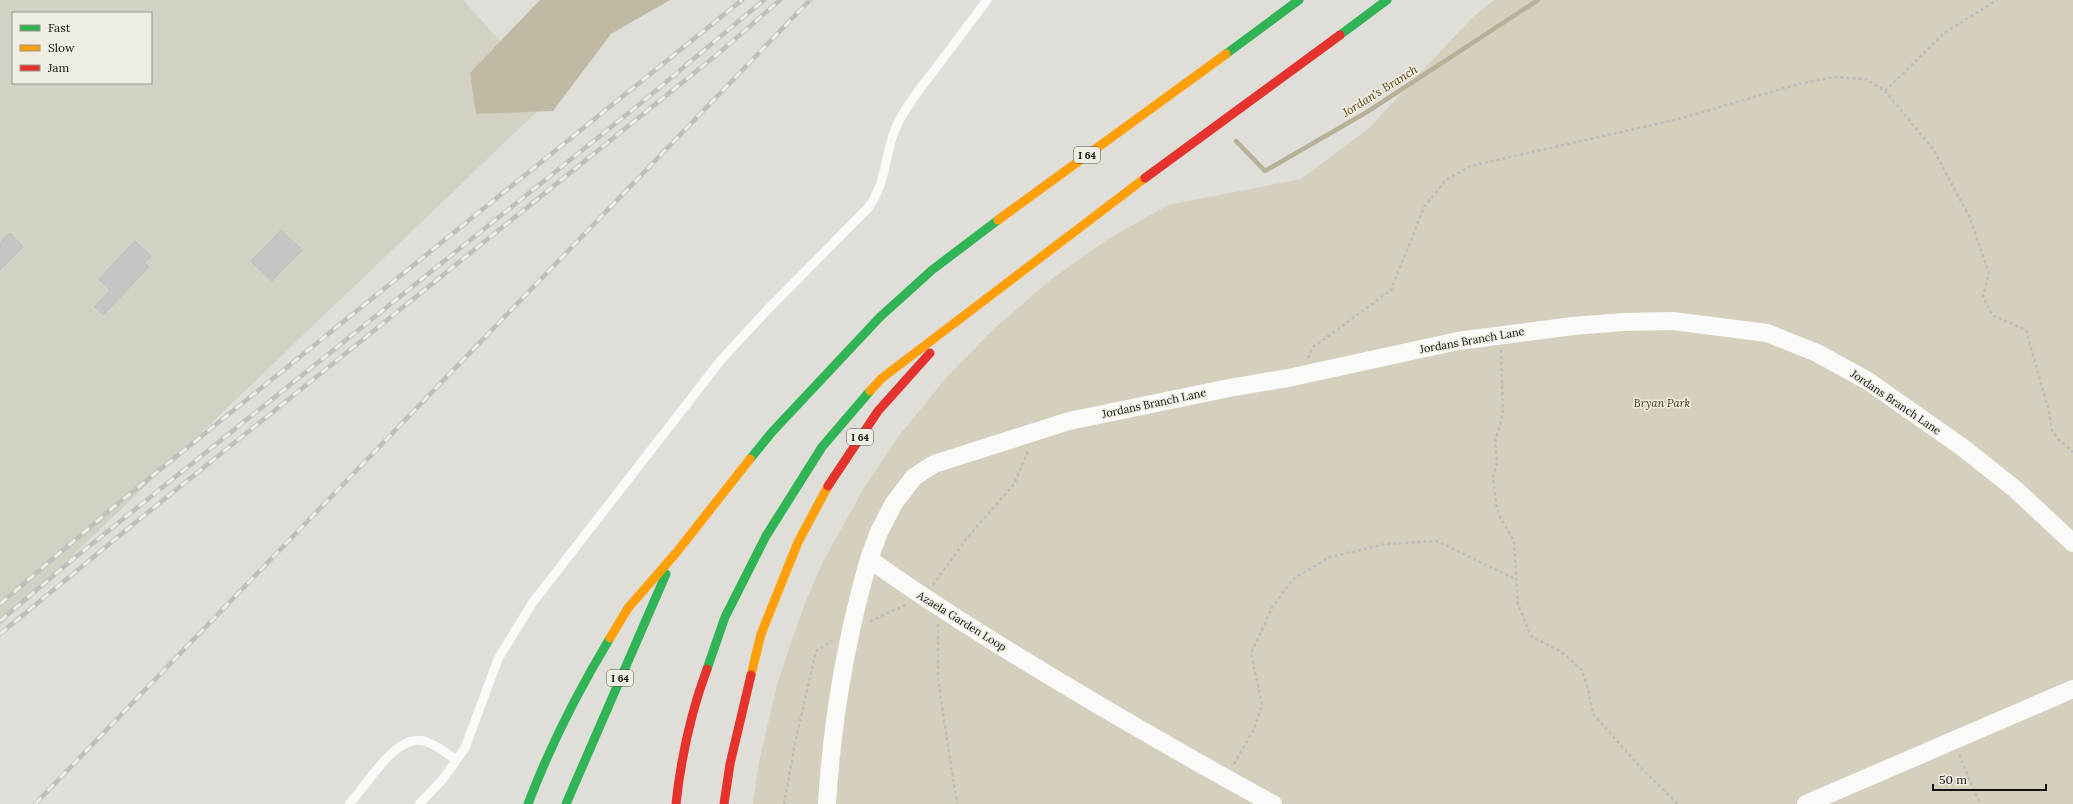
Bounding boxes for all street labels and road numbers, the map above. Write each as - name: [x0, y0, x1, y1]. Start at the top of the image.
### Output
- road number: I 64: [1074, 147, 1100, 163]
- street label: Jordans Branch Lane: [1418, 324, 1526, 356]
- street label: Jordans Branch Lane: [1847, 366, 1944, 437]
- street label: Jordans Branch Lane: [1100, 385, 1207, 421]
- road number: I 64: [847, 429, 873, 445]
- street label: Azaela Garden Loop: [914, 587, 1010, 654]
- road number: I 64: [607, 670, 633, 686]

